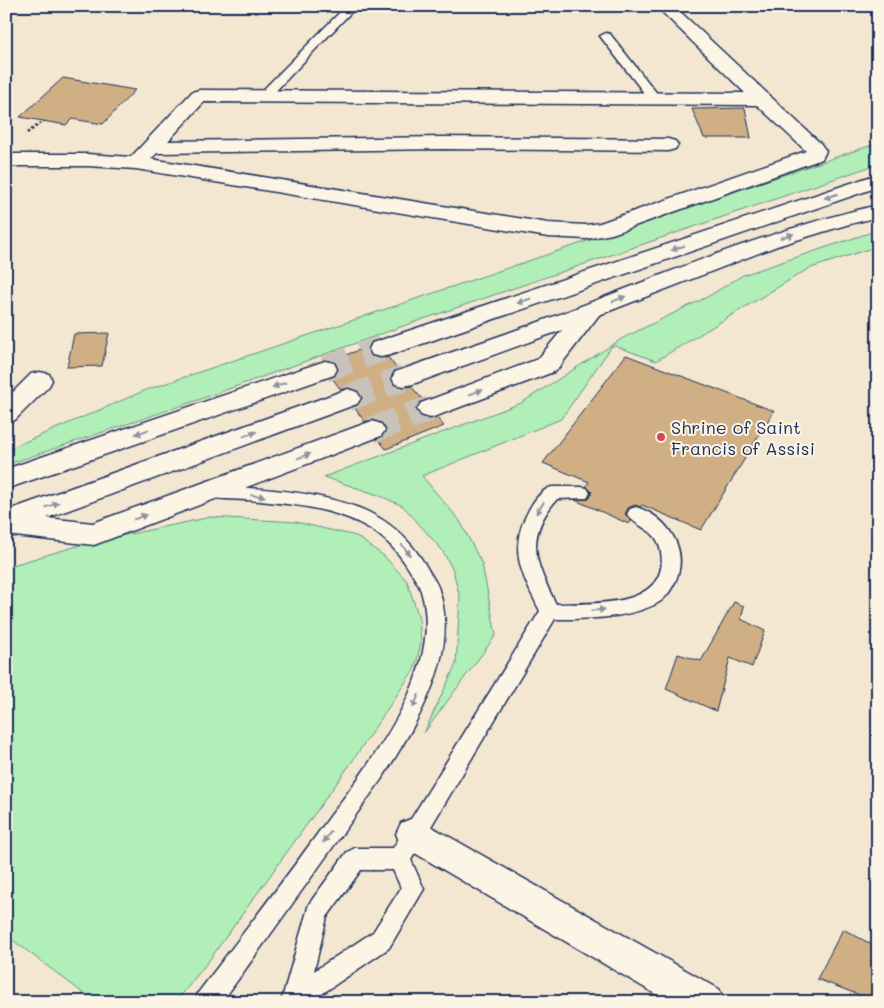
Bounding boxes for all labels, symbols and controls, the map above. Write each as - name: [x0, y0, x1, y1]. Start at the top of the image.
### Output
- one-way arrow: [824, 192, 839, 200]
- one-way arrow: [779, 232, 794, 239]
- one-way arrow: [670, 245, 685, 252]
- one-way arrow: [611, 295, 626, 303]
- one-way arrow: [516, 297, 531, 305]
- one-way arrow: [271, 381, 286, 389]
- one-way arrow: [469, 388, 484, 396]
- place label: Shrine of Saint Francis of Assisi: [671, 415, 815, 460]
- one-way arrow: [134, 428, 149, 436]
- one-way arrow: [242, 430, 257, 437]
- marker: Shrine of Saint Francis of Assisi: [655, 431, 667, 443]
- one-way arrow: [297, 452, 312, 460]
- one-way arrow: [250, 492, 266, 500]
- one-way arrow: [45, 501, 60, 509]
- one-way arrow: [535, 501, 544, 515]
- one-way arrow: [133, 513, 148, 521]
- one-way arrow: [400, 543, 411, 556]
- one-way arrow: [591, 606, 607, 614]
- one-way arrow: [411, 694, 419, 708]
- one-way arrow: [322, 830, 332, 844]

